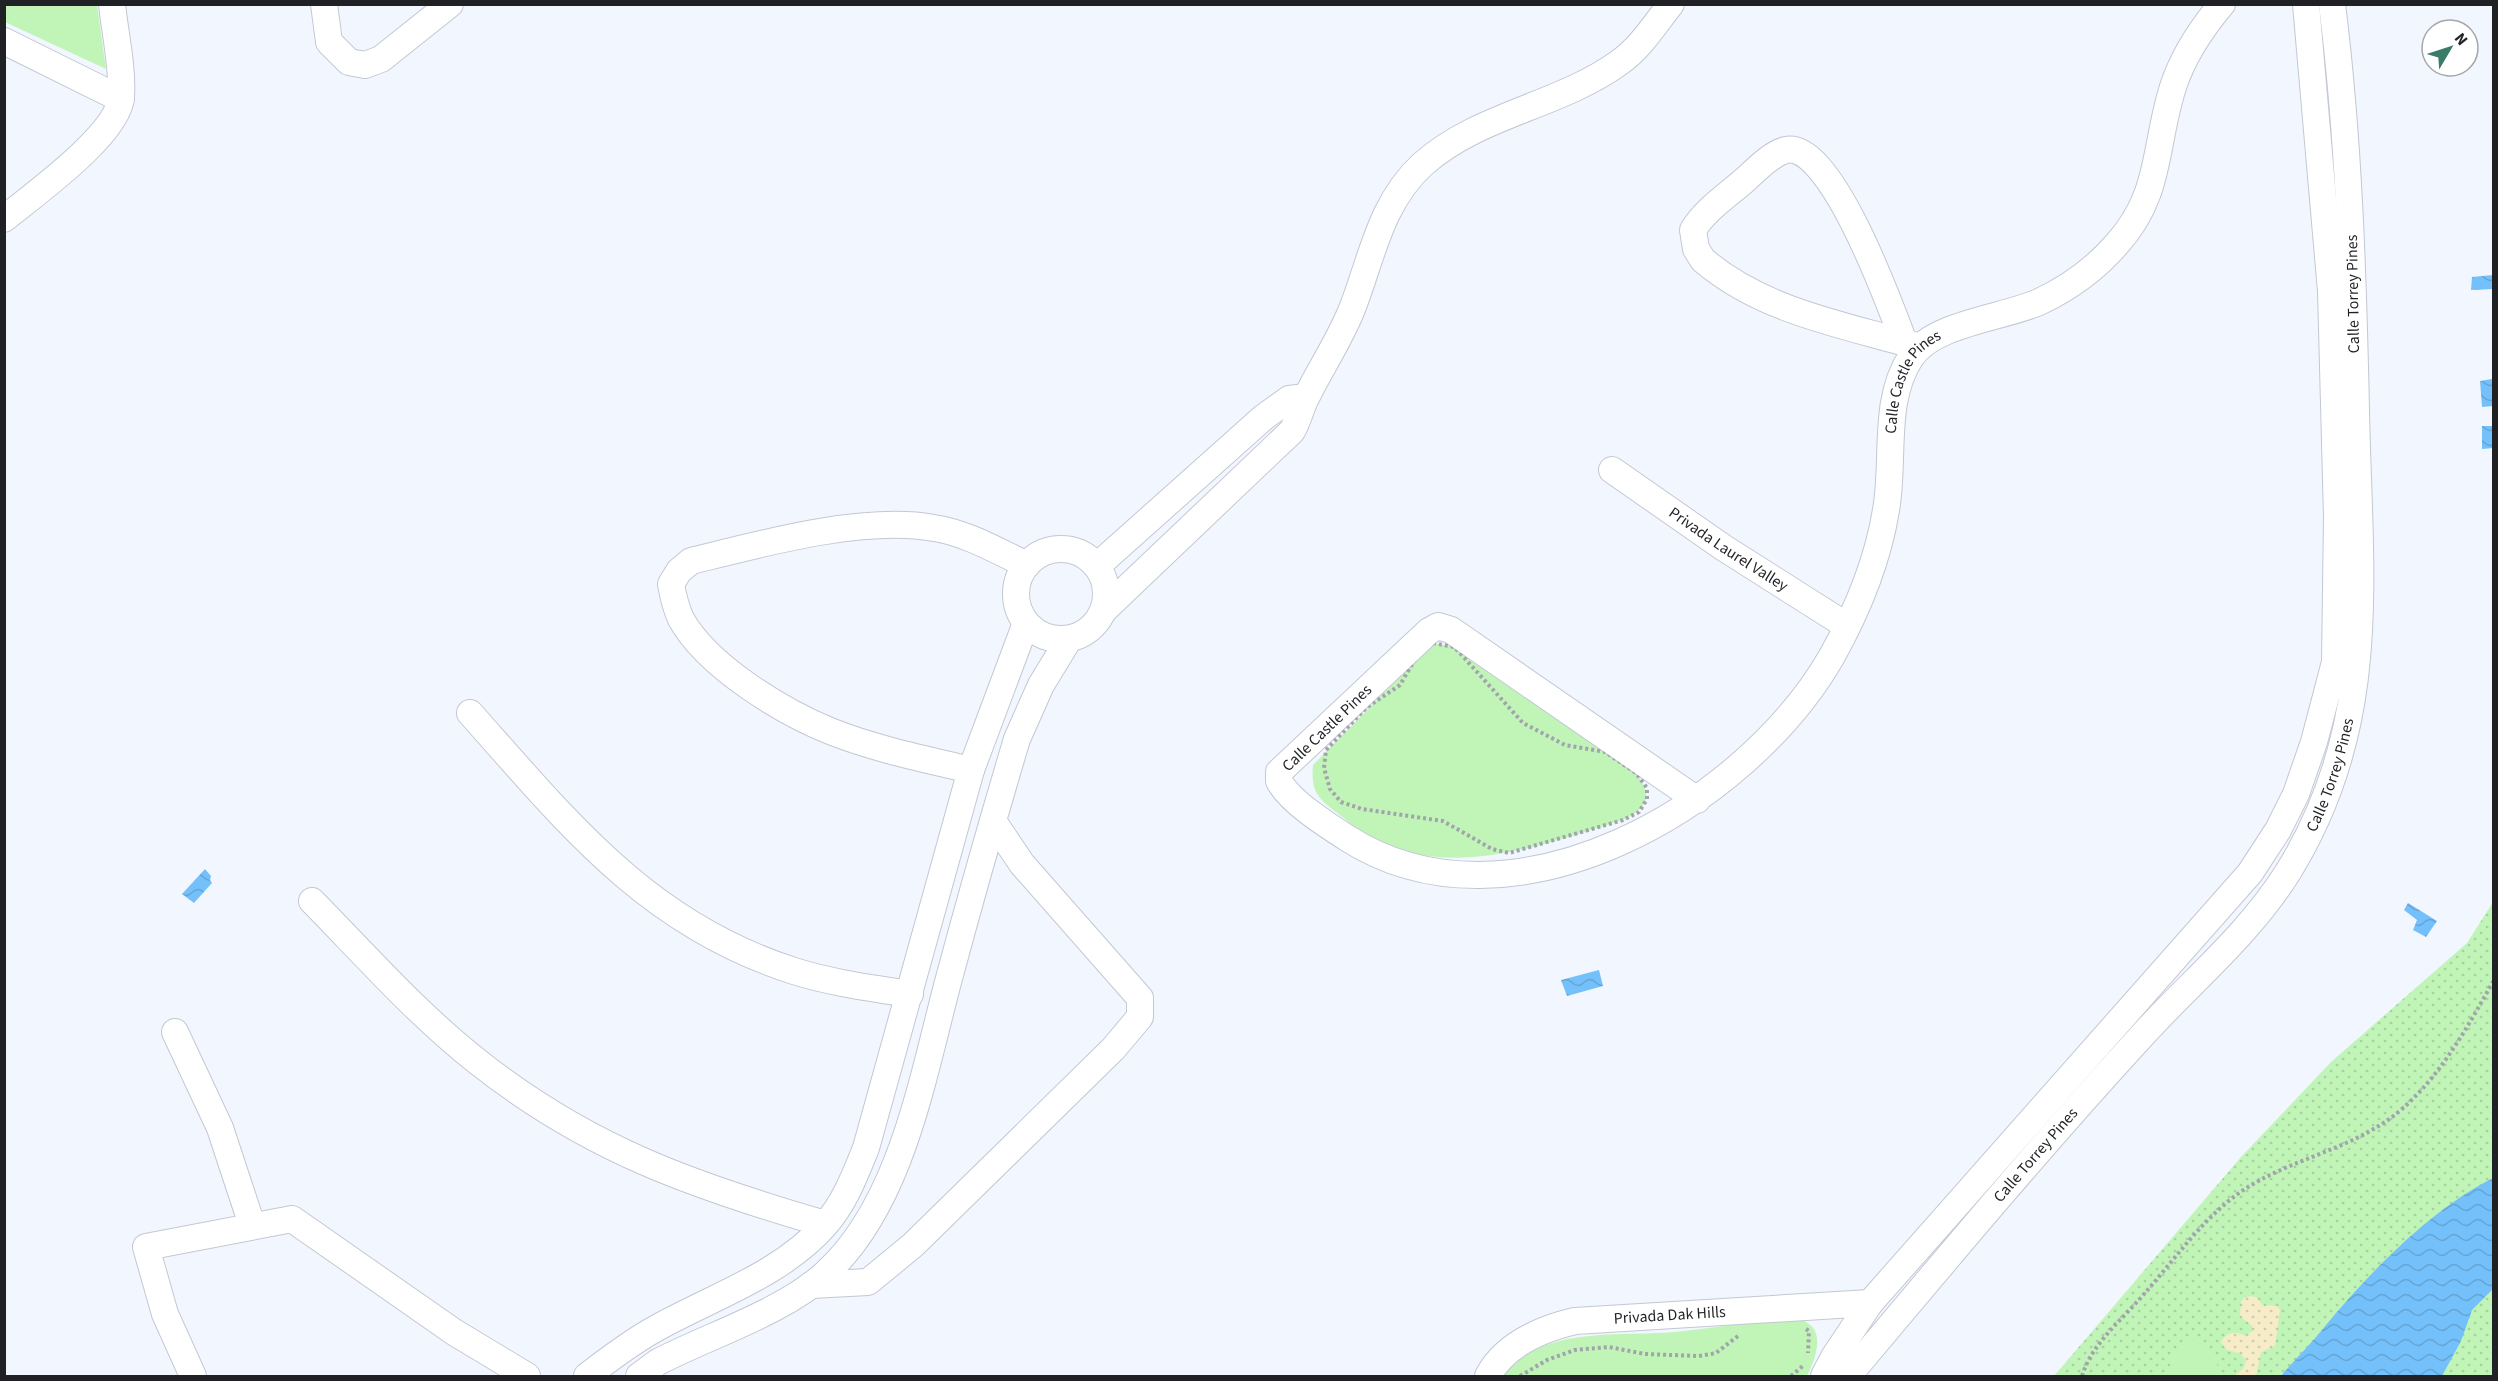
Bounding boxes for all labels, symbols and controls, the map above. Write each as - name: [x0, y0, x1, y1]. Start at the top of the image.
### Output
- north arrow: [2420, 18, 2480, 78]
- text: N: [2449, 28, 2473, 50]
- street label: Calle Torrey Pines: [2341, 234, 2365, 354]
- street label: Calle Castle Pines: [1880, 324, 1945, 434]
- street label: Privada Laurel Valley: [1664, 502, 1793, 597]
- street label: Calle Castle Pines: [1277, 679, 1377, 777]
- street label: Calle Torrey Pines: [2301, 716, 2359, 835]
- street label: Calle Torrey Pines: [1988, 1103, 2083, 1207]
- street label: Privada Dak Hills: [1613, 1301, 1727, 1330]

